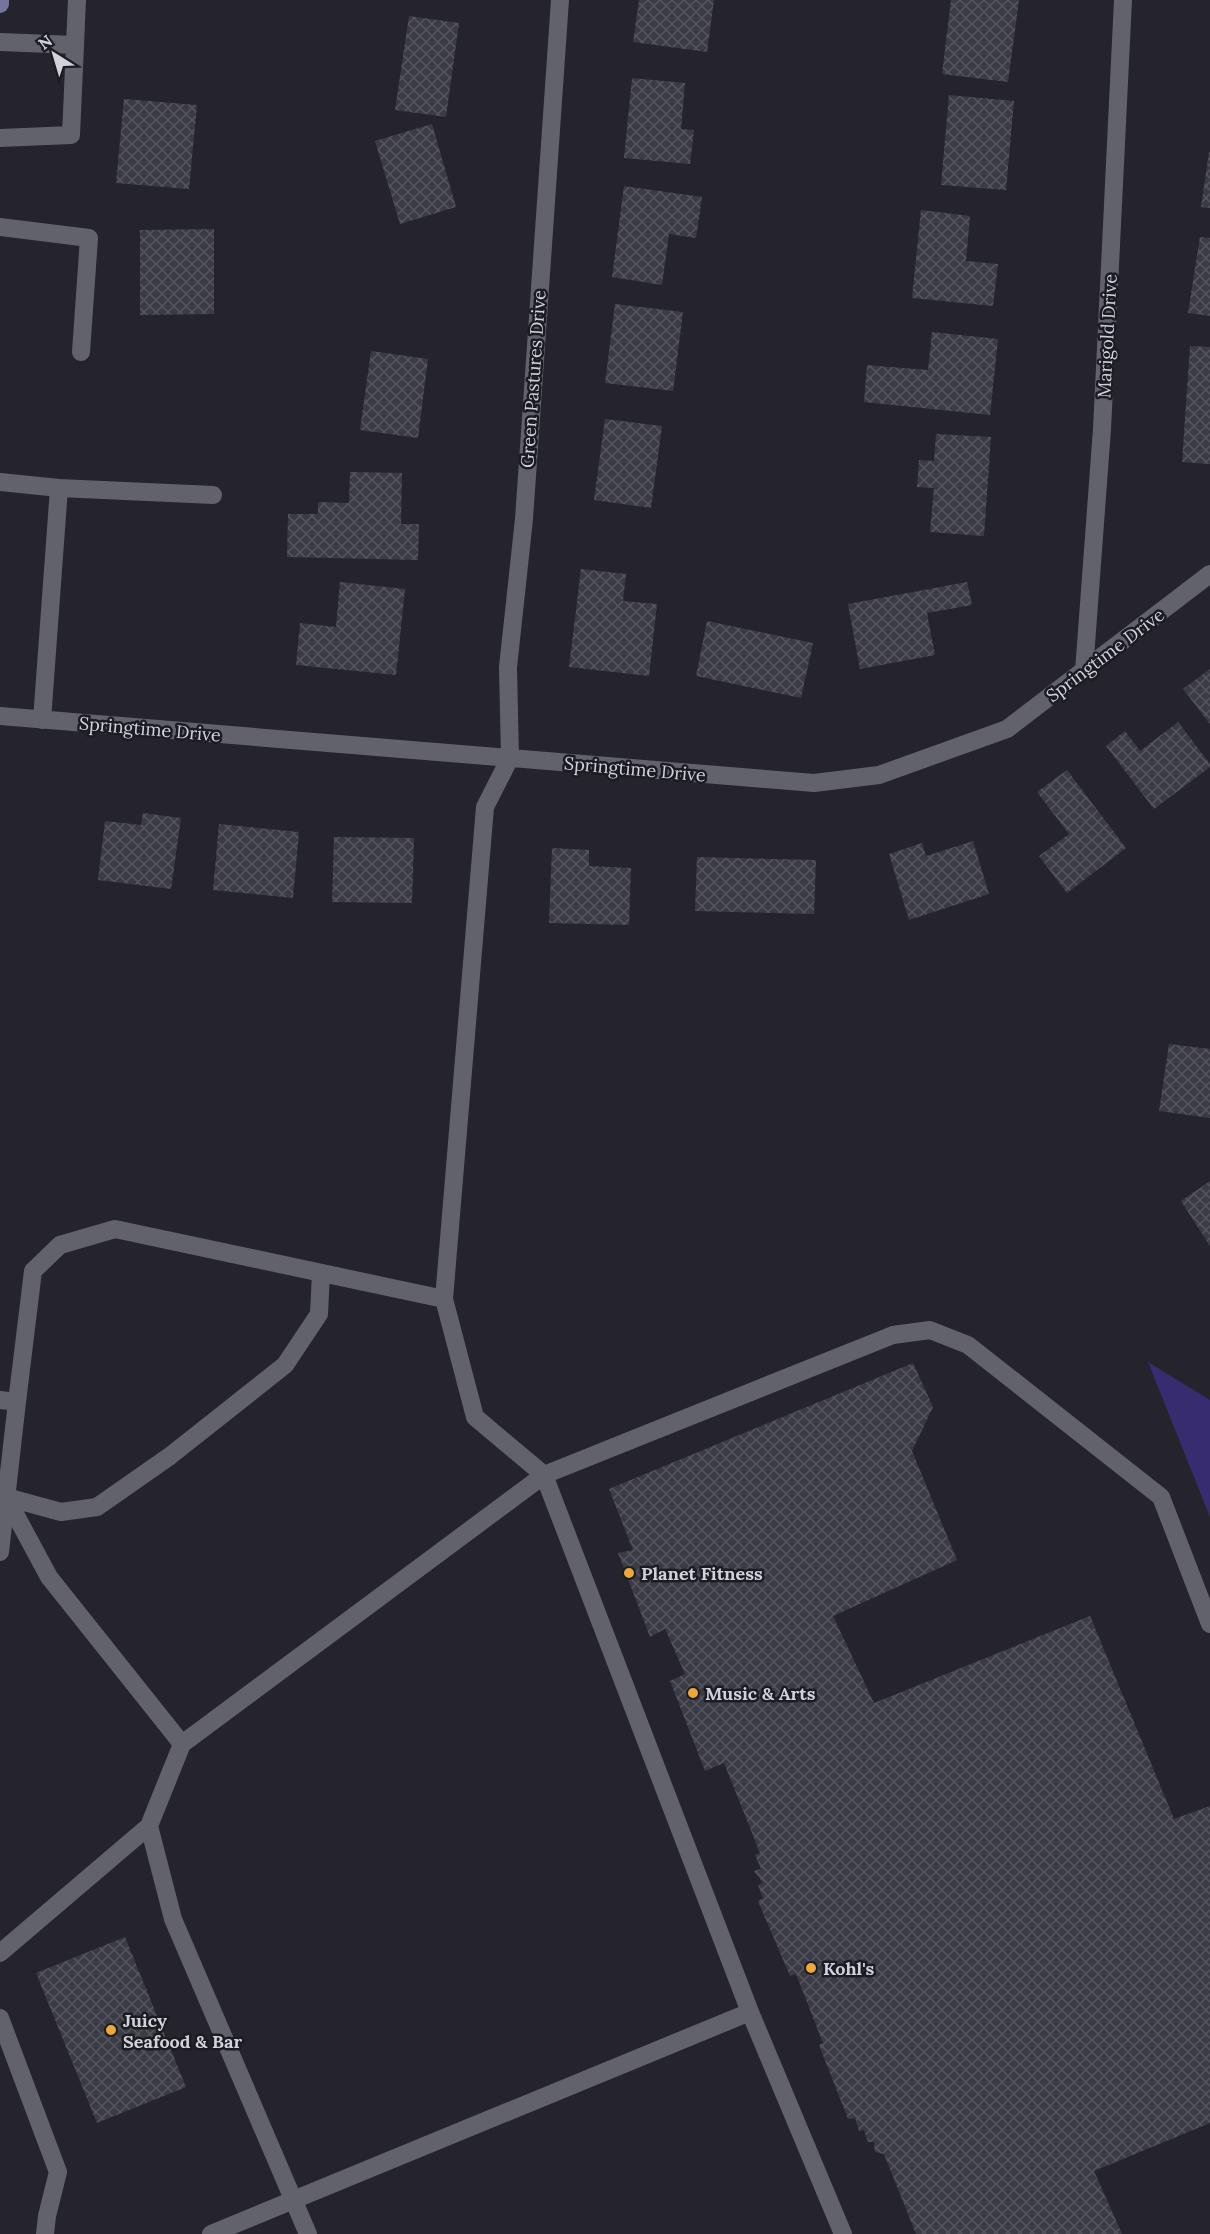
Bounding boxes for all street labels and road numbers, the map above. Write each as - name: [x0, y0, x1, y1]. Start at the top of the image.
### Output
- street label: Marigold Drive: [1092, 273, 1122, 399]
- street label: Green Pastures Drive: [515, 289, 551, 469]
- street label: Springtime Drive: [1041, 603, 1169, 707]
- street label: Springtime Drive: [78, 711, 222, 747]
- street label: Springtime Drive: [563, 751, 707, 787]

